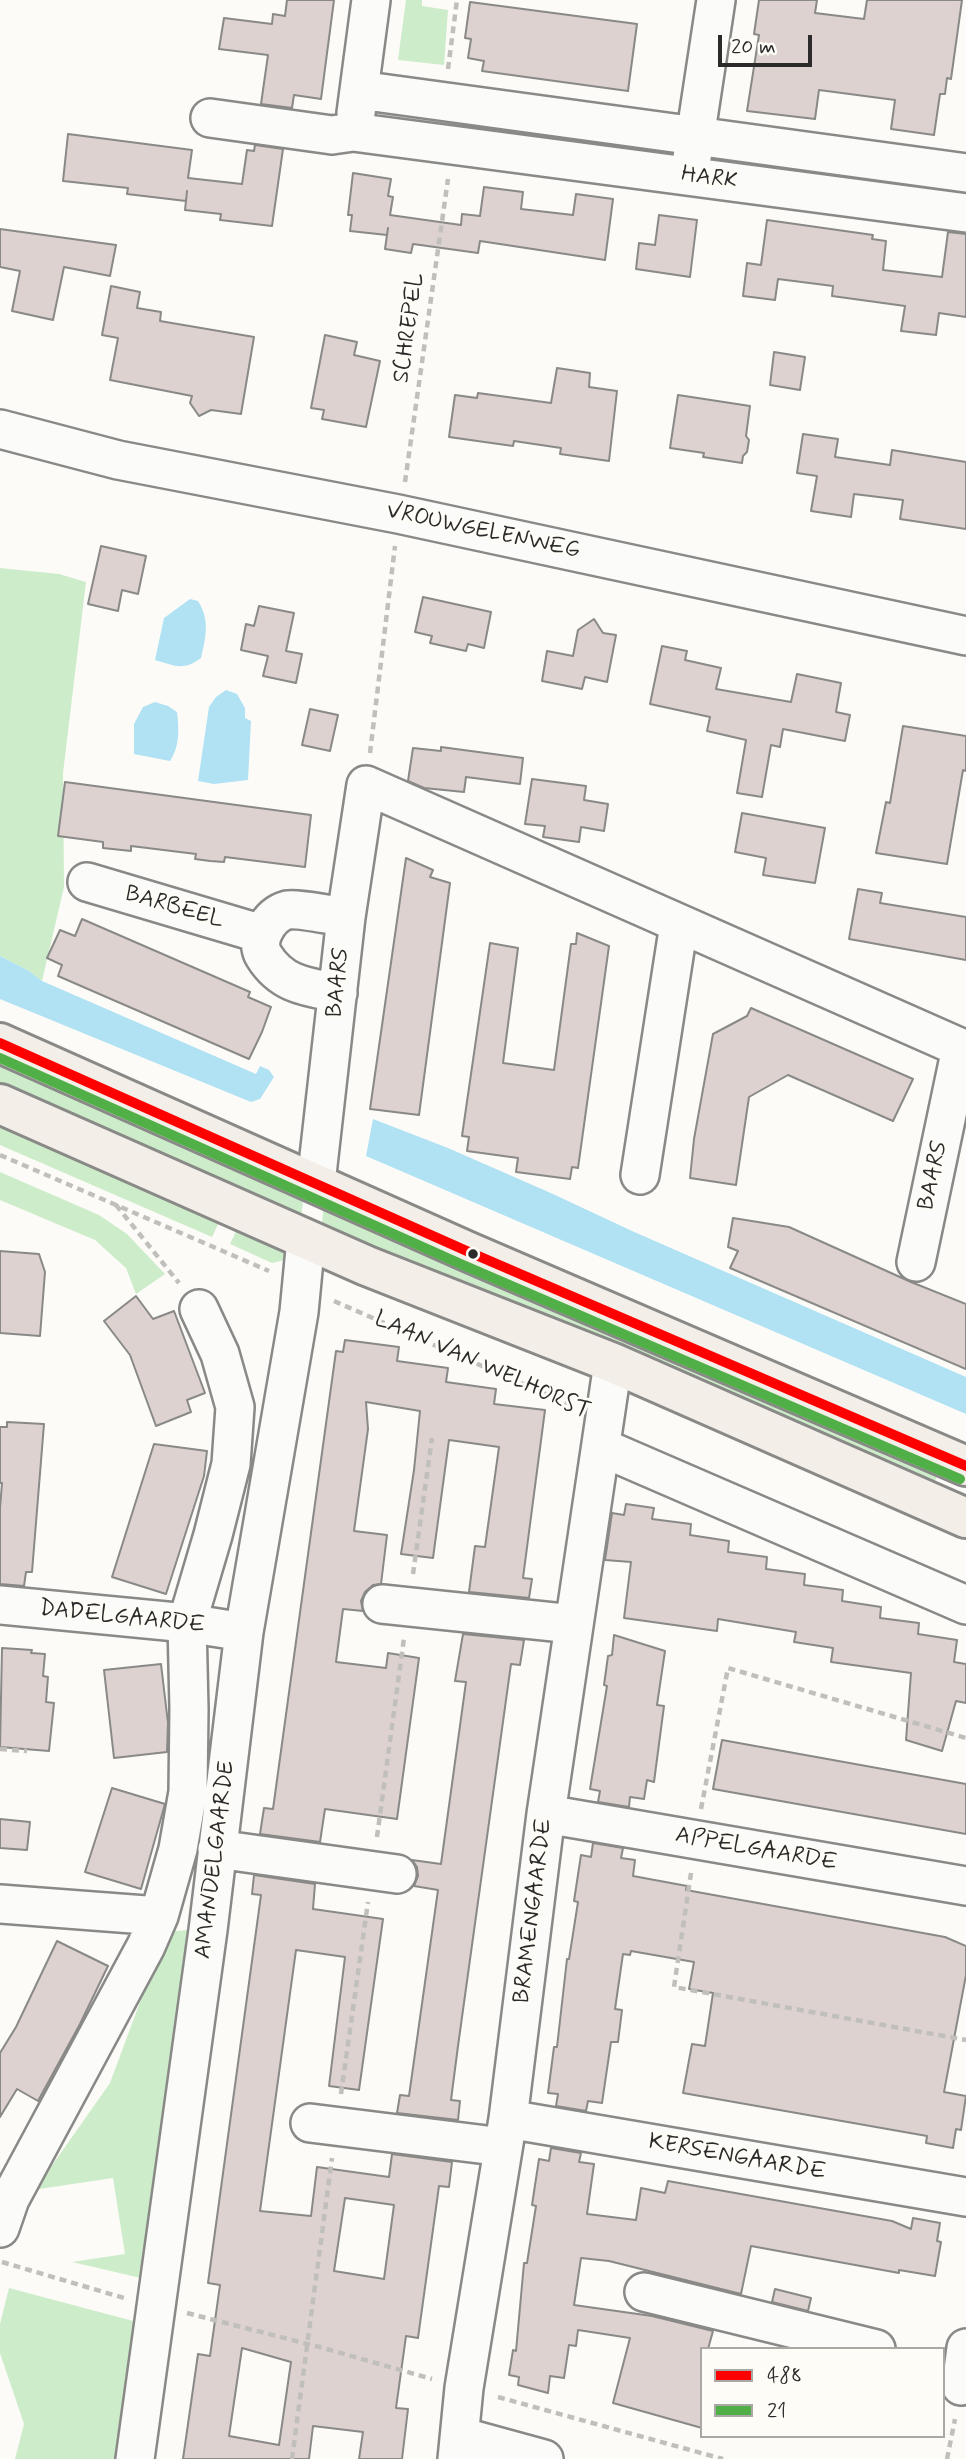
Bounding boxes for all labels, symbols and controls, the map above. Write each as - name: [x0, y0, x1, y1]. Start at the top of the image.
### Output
- scale bar: [721, 21, 816, 65]
- text: 20 m: [731, 33, 776, 61]
- street label: HARK: [679, 161, 739, 197]
- street label: SCHREPEL: [389, 271, 431, 385]
- street label: VROUWGELENWEG: [384, 498, 582, 566]
- street label: BARBEEL: [121, 881, 227, 935]
- street label: BAARS: [322, 947, 356, 1019]
- street label: BAARS: [913, 1139, 955, 1213]
- unlabelled marker: [466, 1247, 480, 1261]
- street label: LAAN VAN WELHORST: [370, 1306, 594, 1426]
- street label: DADELGAARDE: [38, 1596, 206, 1640]
- street label: AMANDELGAARDE: [190, 1759, 242, 1961]
- street label: BRAMENGAARDE: [509, 1817, 559, 2005]
- street label: APPELGAARDE: [673, 1822, 839, 1878]
- street label: KERSENGAARDE: [646, 2129, 828, 2187]
- legend: [700, 2347, 945, 2438]
- text: 488: [767, 2362, 802, 2390]
- text: 21: [767, 2397, 786, 2425]

